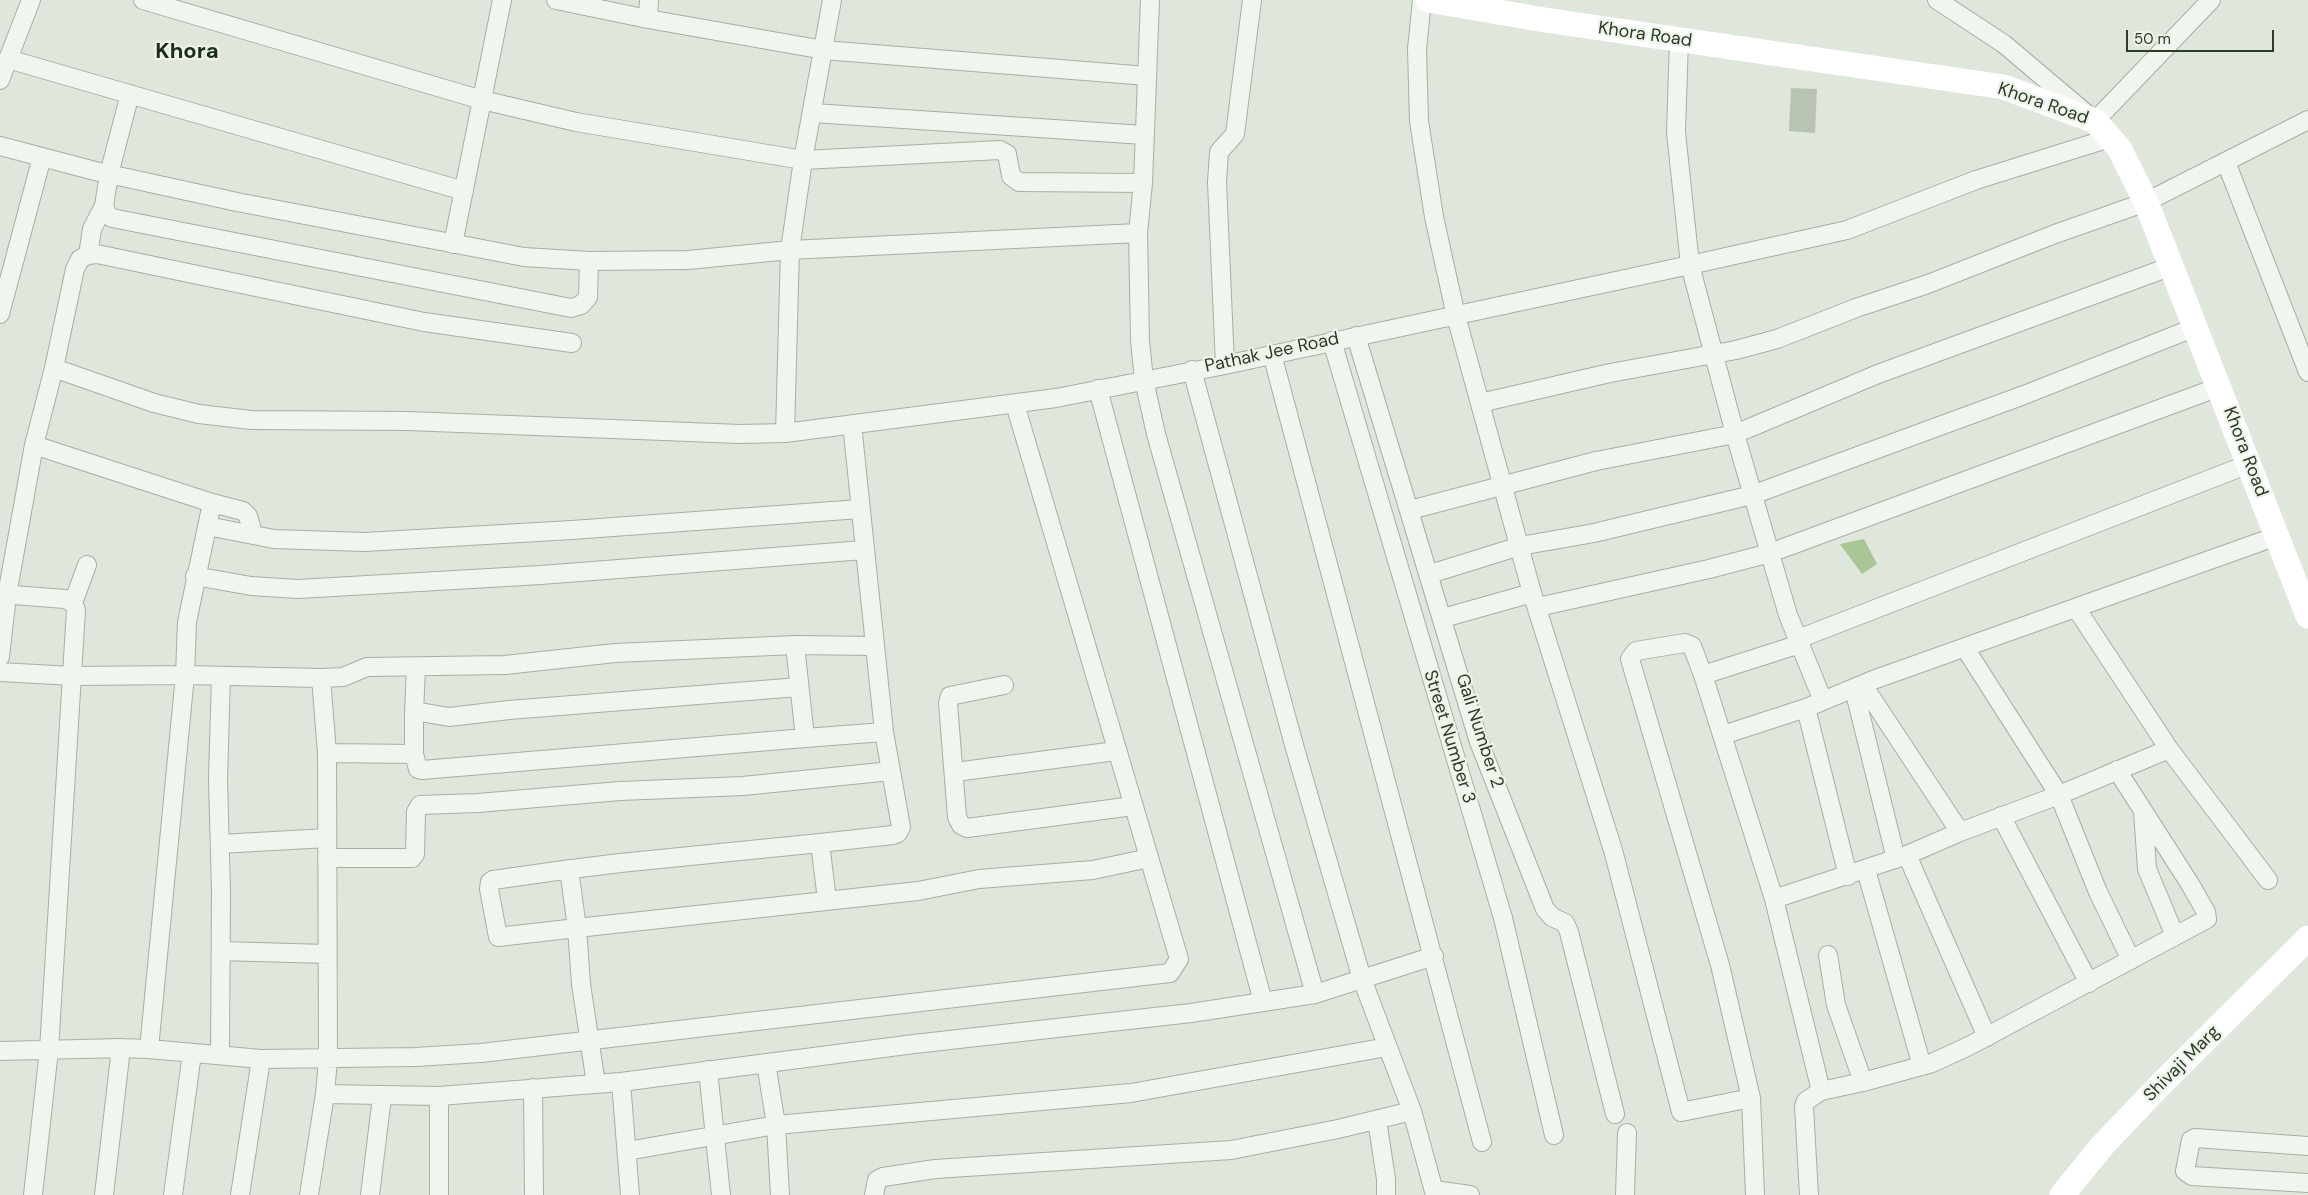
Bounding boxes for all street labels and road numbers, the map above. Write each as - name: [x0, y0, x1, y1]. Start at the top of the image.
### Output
- street label: Khora Road: [1597, 18, 1693, 52]
- street label: Khora Road: [1995, 78, 2091, 130]
- street label: Pathak Jee Road: [1203, 328, 1341, 378]
- street label: Khora Road: [2218, 404, 2272, 500]
- street label: Street Number 3: [1418, 668, 1480, 806]
- street label: Gali Number 2: [1450, 671, 1508, 791]
- street label: Shivaji Marg: [2139, 1021, 2225, 1107]

